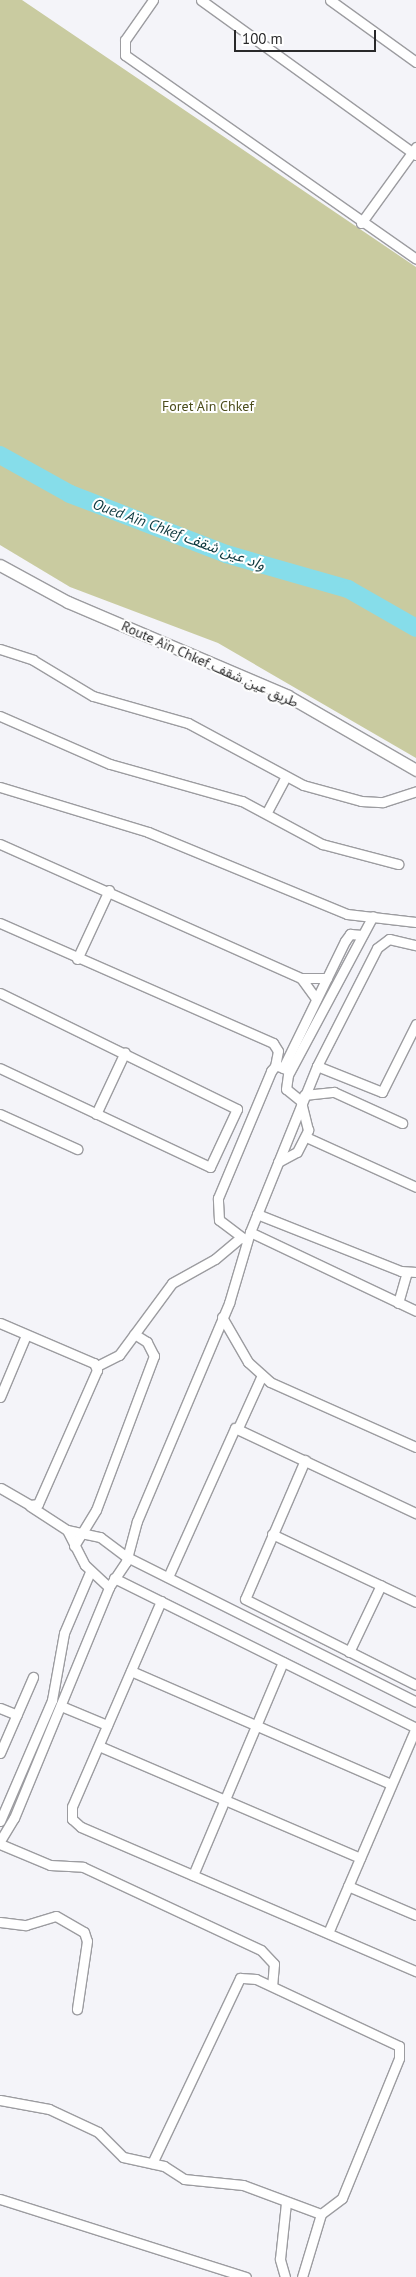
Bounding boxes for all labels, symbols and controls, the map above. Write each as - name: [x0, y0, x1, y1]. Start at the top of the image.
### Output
- scale bar: [236, 20, 378, 52]
- text: 100 m: [242, 29, 283, 48]
- park label: Foret Ain Chkef: [162, 398, 254, 414]
- water label: Oued Aïn Chkef واد عين شقف: [90, 494, 268, 574]
- street label: Route Aïn Chkef طريق عين شقف: [119, 617, 301, 711]

